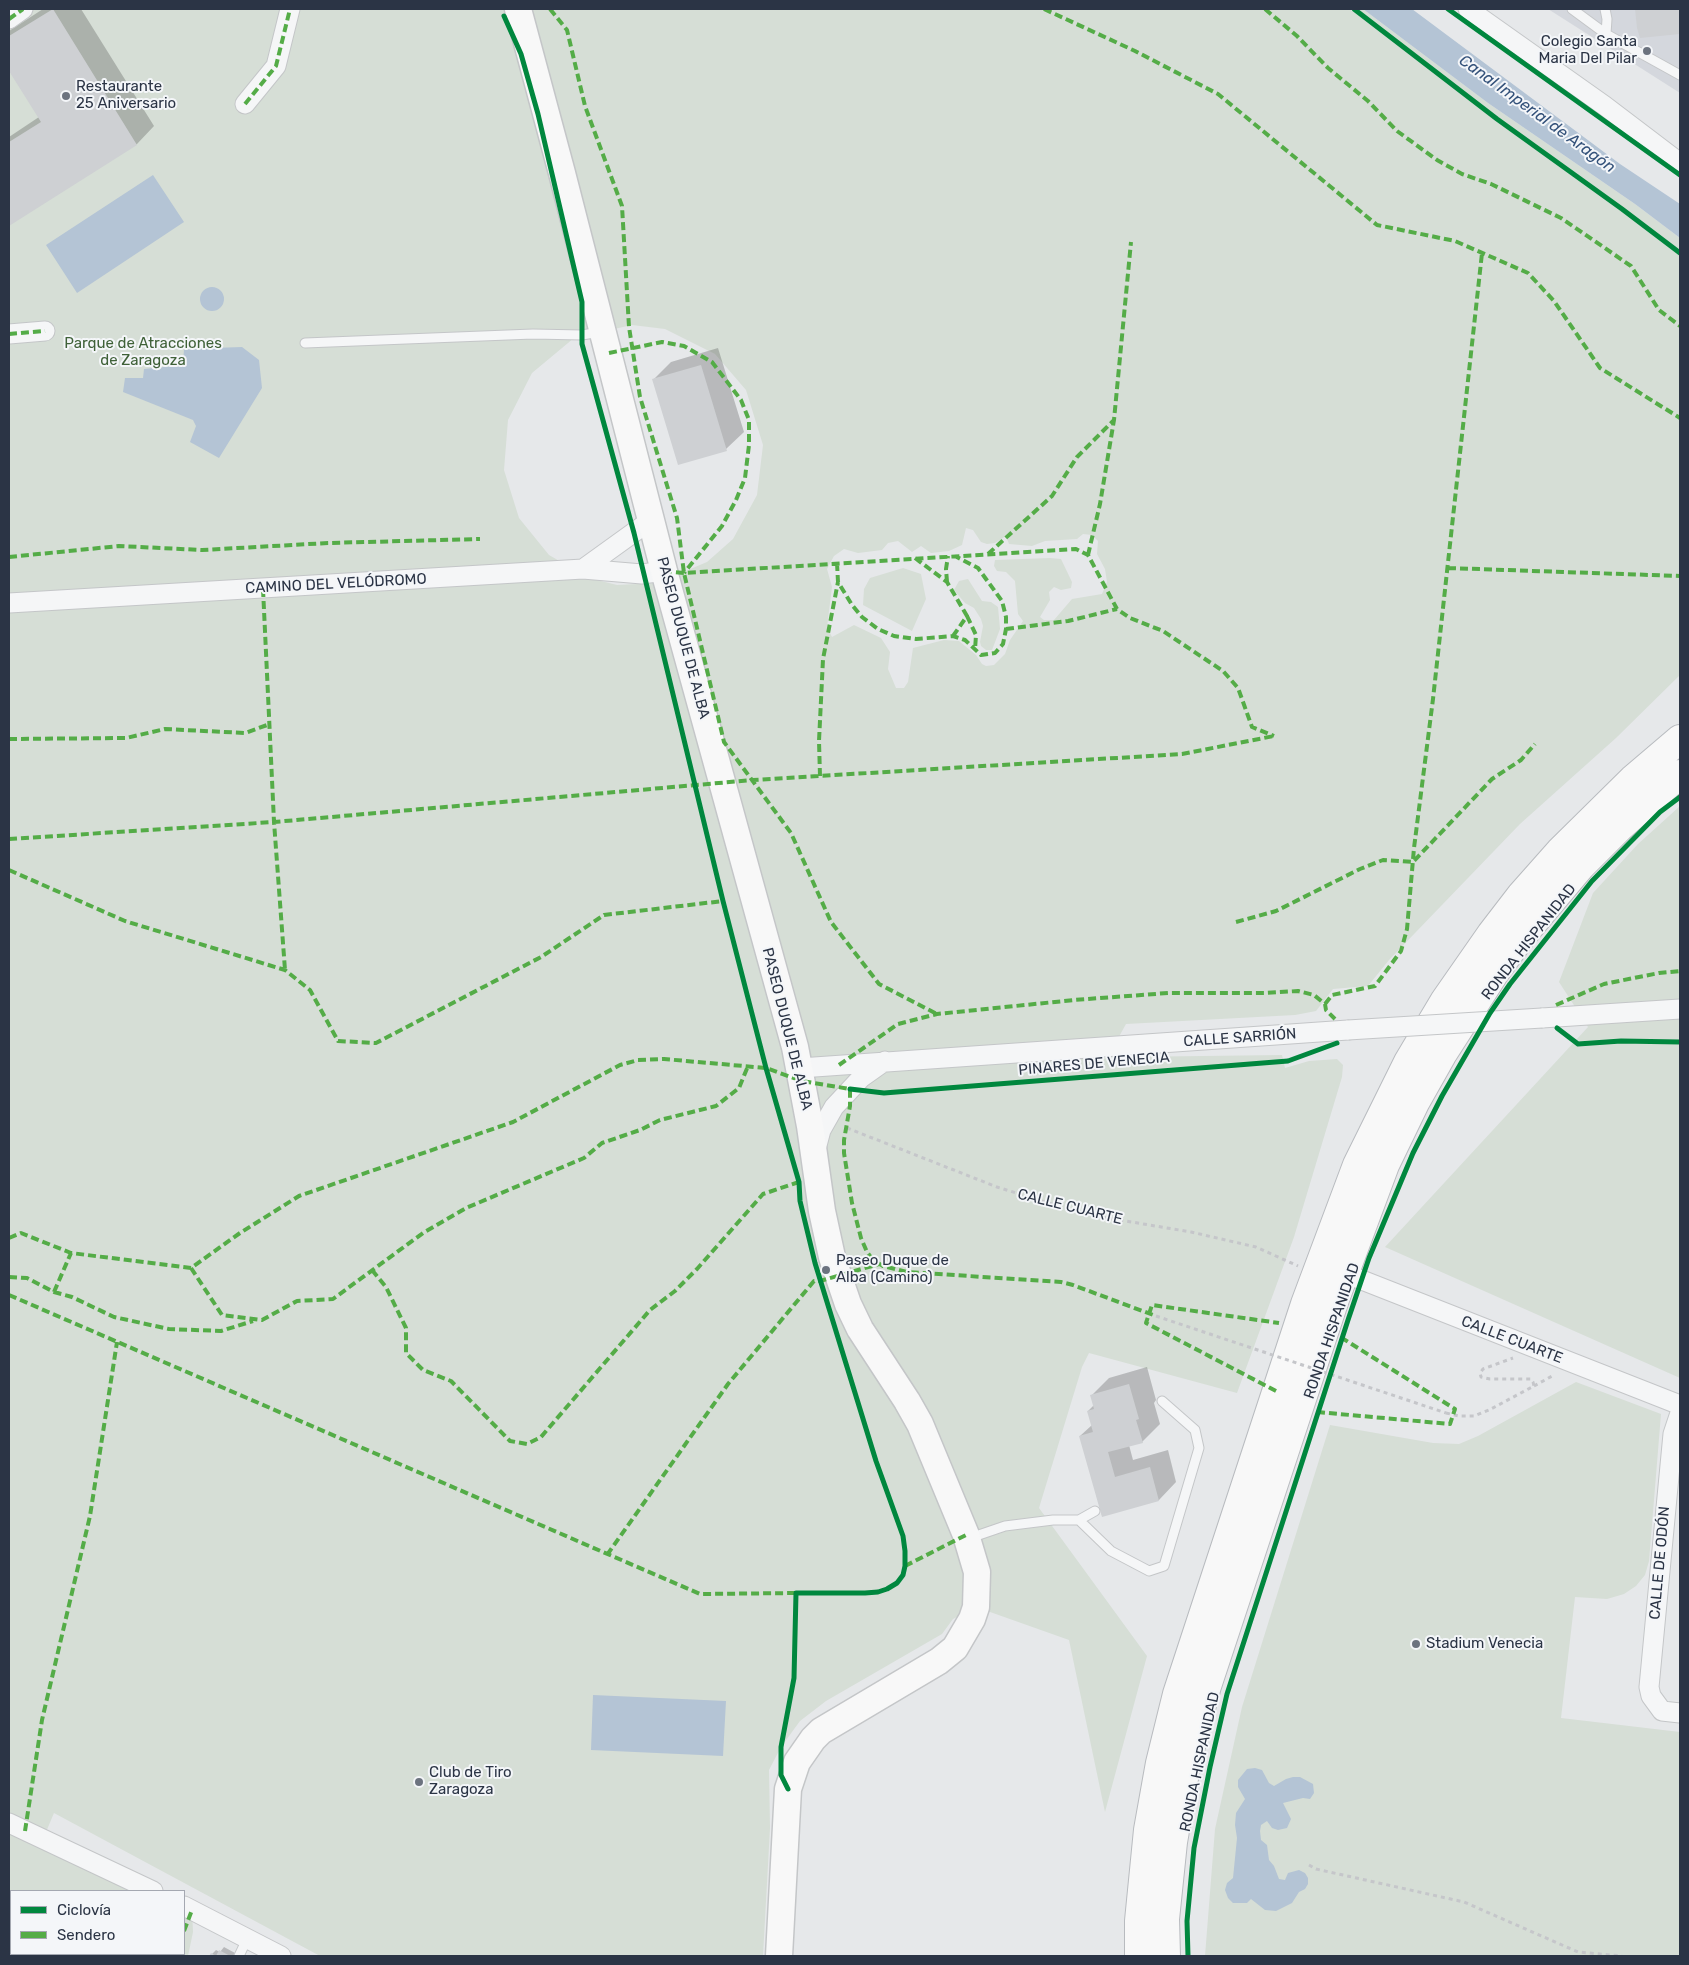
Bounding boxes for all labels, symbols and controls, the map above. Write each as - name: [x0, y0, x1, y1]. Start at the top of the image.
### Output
- place label: Colegio Santa Maria Del Pilar: [1539, 33, 1637, 68]
- marker: Colegio Santa Maria Del Pilar: [1641, 45, 1653, 57]
- water label: Canal Imperial de Aragón: [1455, 51, 1619, 177]
- place label: Restaurante 25 Aniversario: [76, 78, 176, 113]
- marker: Restaurante 25 Aniversario: [60, 90, 72, 102]
- park label: Parque de Atracciones de Zaragoza: [64, 335, 222, 370]
- street label: PASEO DUQUE DE ALBA: [653, 555, 713, 721]
- street label: CAMINO DEL VELÓDROMO: [245, 570, 427, 598]
- street label: RONDA HISPANIDAD: [1478, 880, 1580, 1004]
- street label: PASEO DUQUE DE ALBA: [758, 946, 816, 1112]
- street label: CALLE SARRIÓN: [1183, 1025, 1297, 1051]
- street label: PINARES DE VENECIA: [1018, 1048, 1170, 1080]
- street label: CALLE CUARTE: [1016, 1185, 1124, 1229]
- place label: Paseo Duque de Alba (Camino): [836, 1252, 949, 1287]
- street label: RONDA HISPANIDAD: [1300, 1261, 1364, 1401]
- marker: Paseo Duque de Alba (Camino): [820, 1264, 832, 1276]
- street label: CALLE CUARTE: [1459, 1312, 1565, 1368]
- street label: CALLE DE ODÓN: [1646, 1506, 1674, 1620]
- place label: Stadium Venecia: [1426, 1635, 1543, 1653]
- marker: Stadium Venecia: [1410, 1638, 1422, 1650]
- street label: RONDA HISPANIDAD: [1176, 1690, 1224, 1834]
- place label: Club de Tiro Zaragoza: [429, 1764, 512, 1799]
- marker: Club de Tiro Zaragoza: [413, 1776, 425, 1788]
- legend: [10, 1890, 185, 1955]
- text: Ciclovía: [57, 1901, 111, 1919]
- text: Sendero: [57, 1926, 115, 1944]

